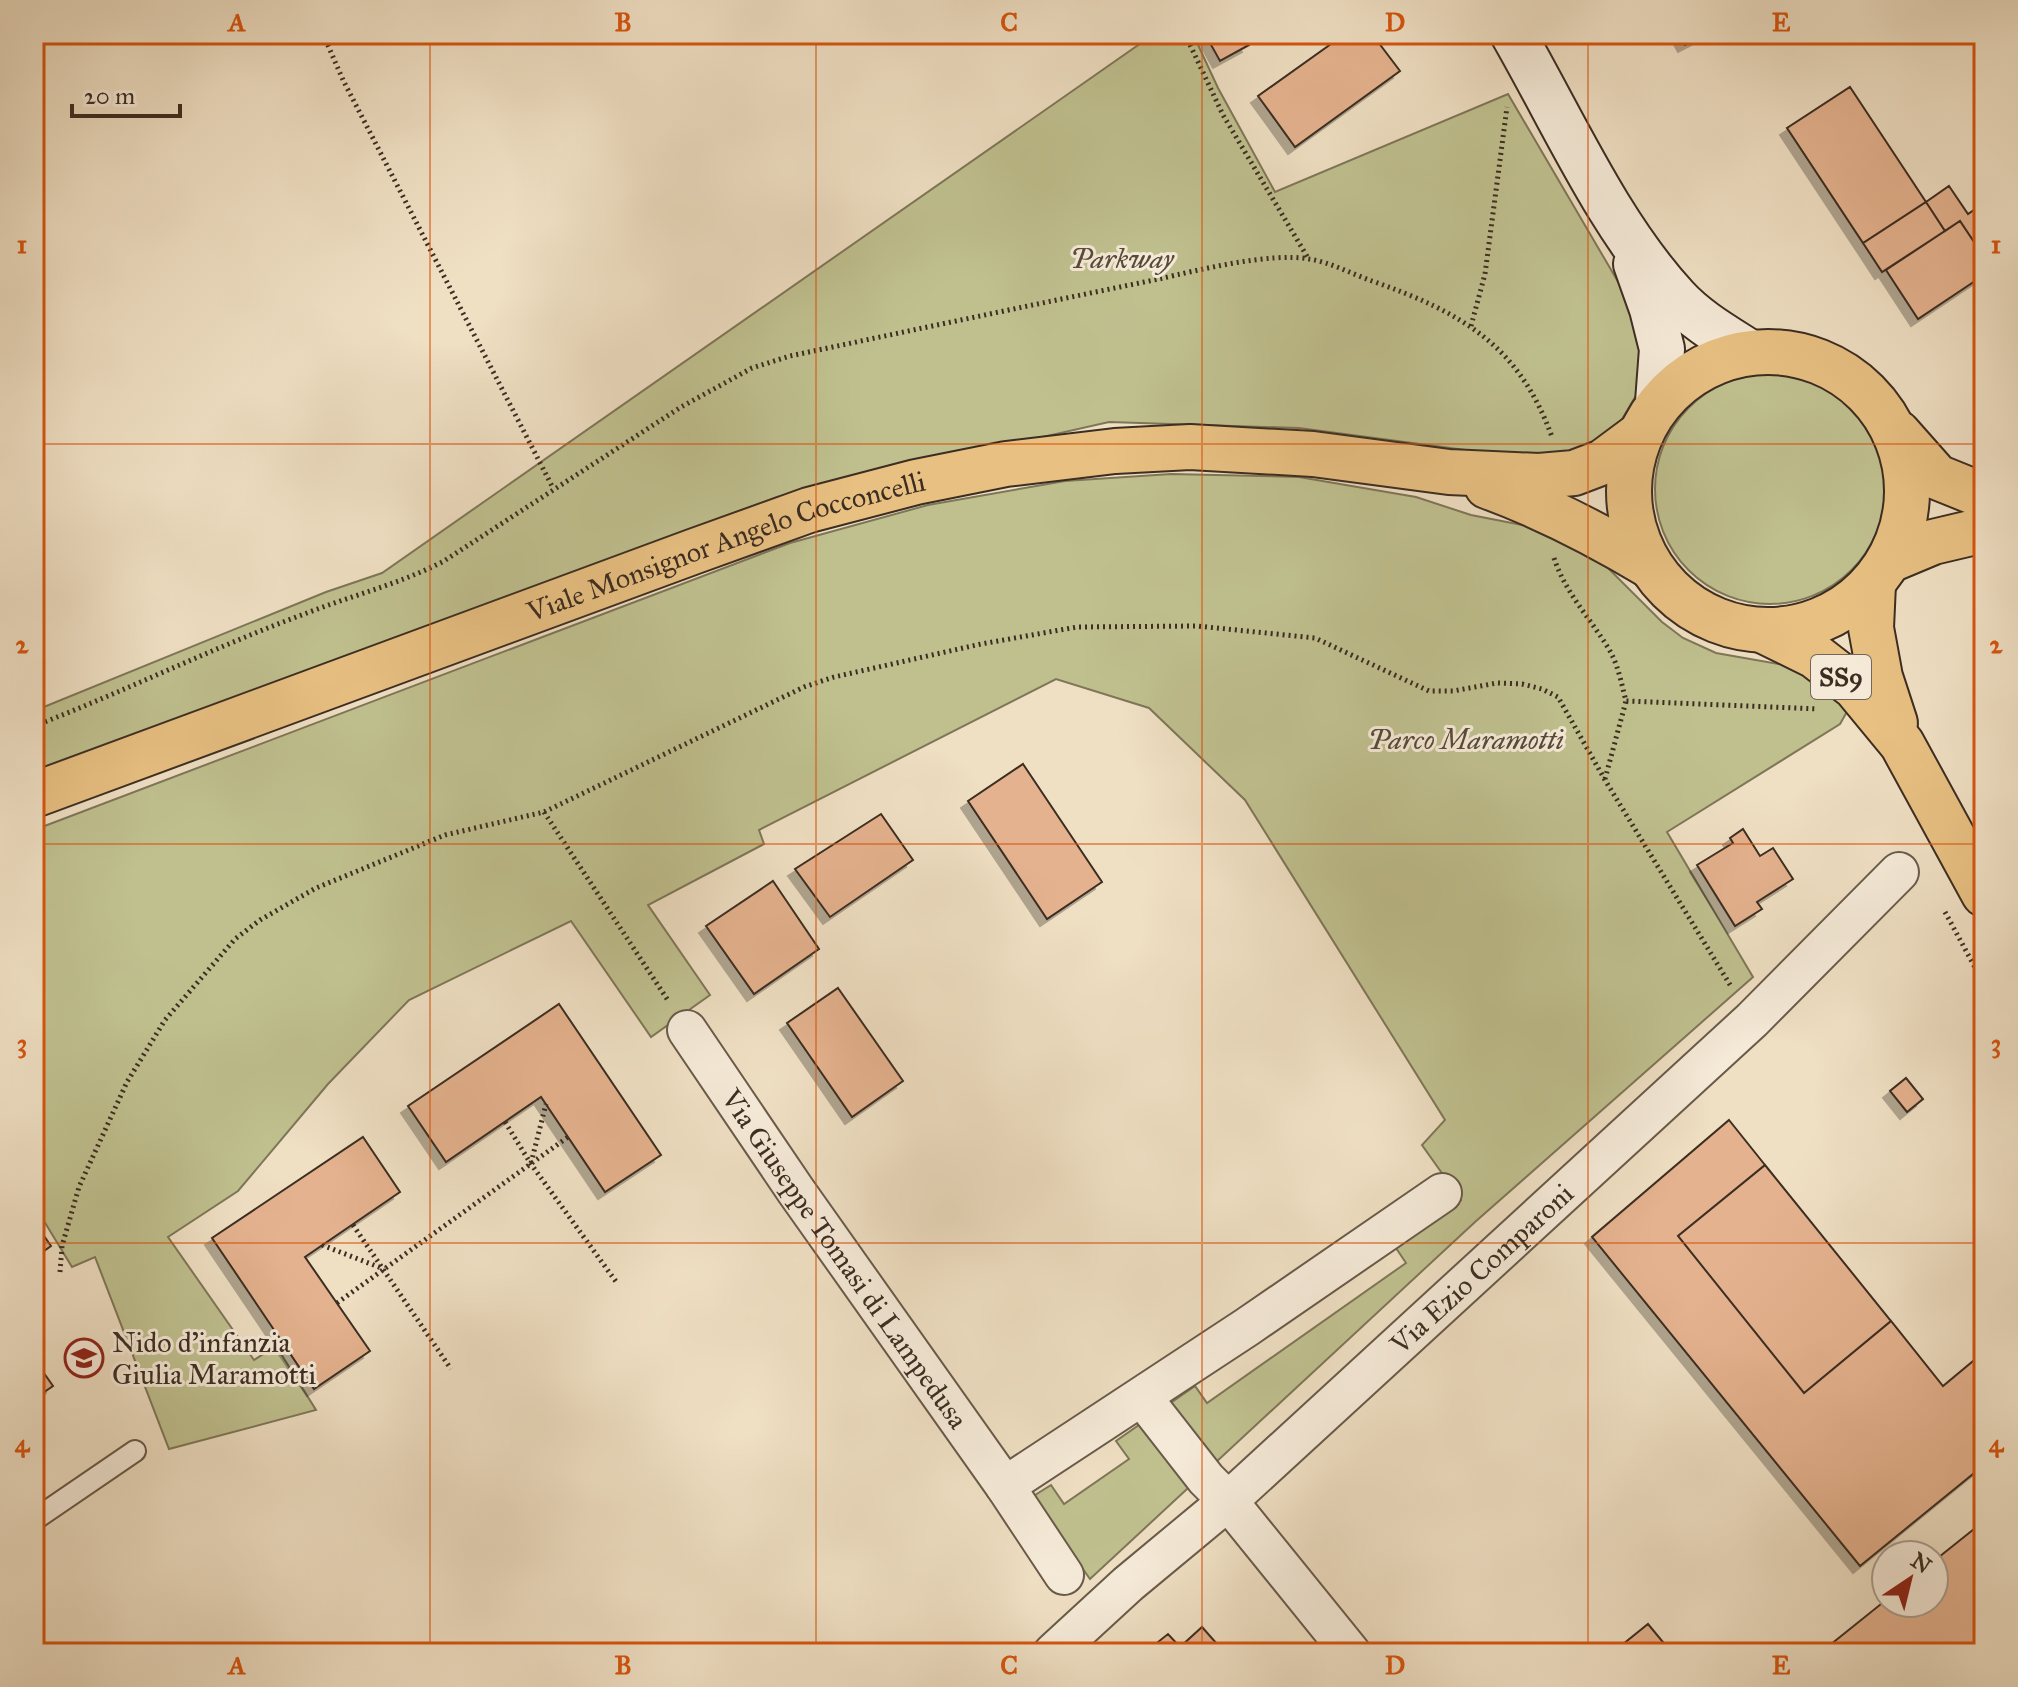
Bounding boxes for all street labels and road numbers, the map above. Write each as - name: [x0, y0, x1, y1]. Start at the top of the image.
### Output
- street label: Viale Monsignor Angelo Cocconcelli: [521, 464, 929, 630]
- road number: SS9: [1811, 655, 1871, 699]
- street label: Via Giuseppe Tomasi di Lampedusa: [713, 1082, 976, 1436]
- street label: Via Ezio Comparoni: [1382, 1176, 1581, 1362]

